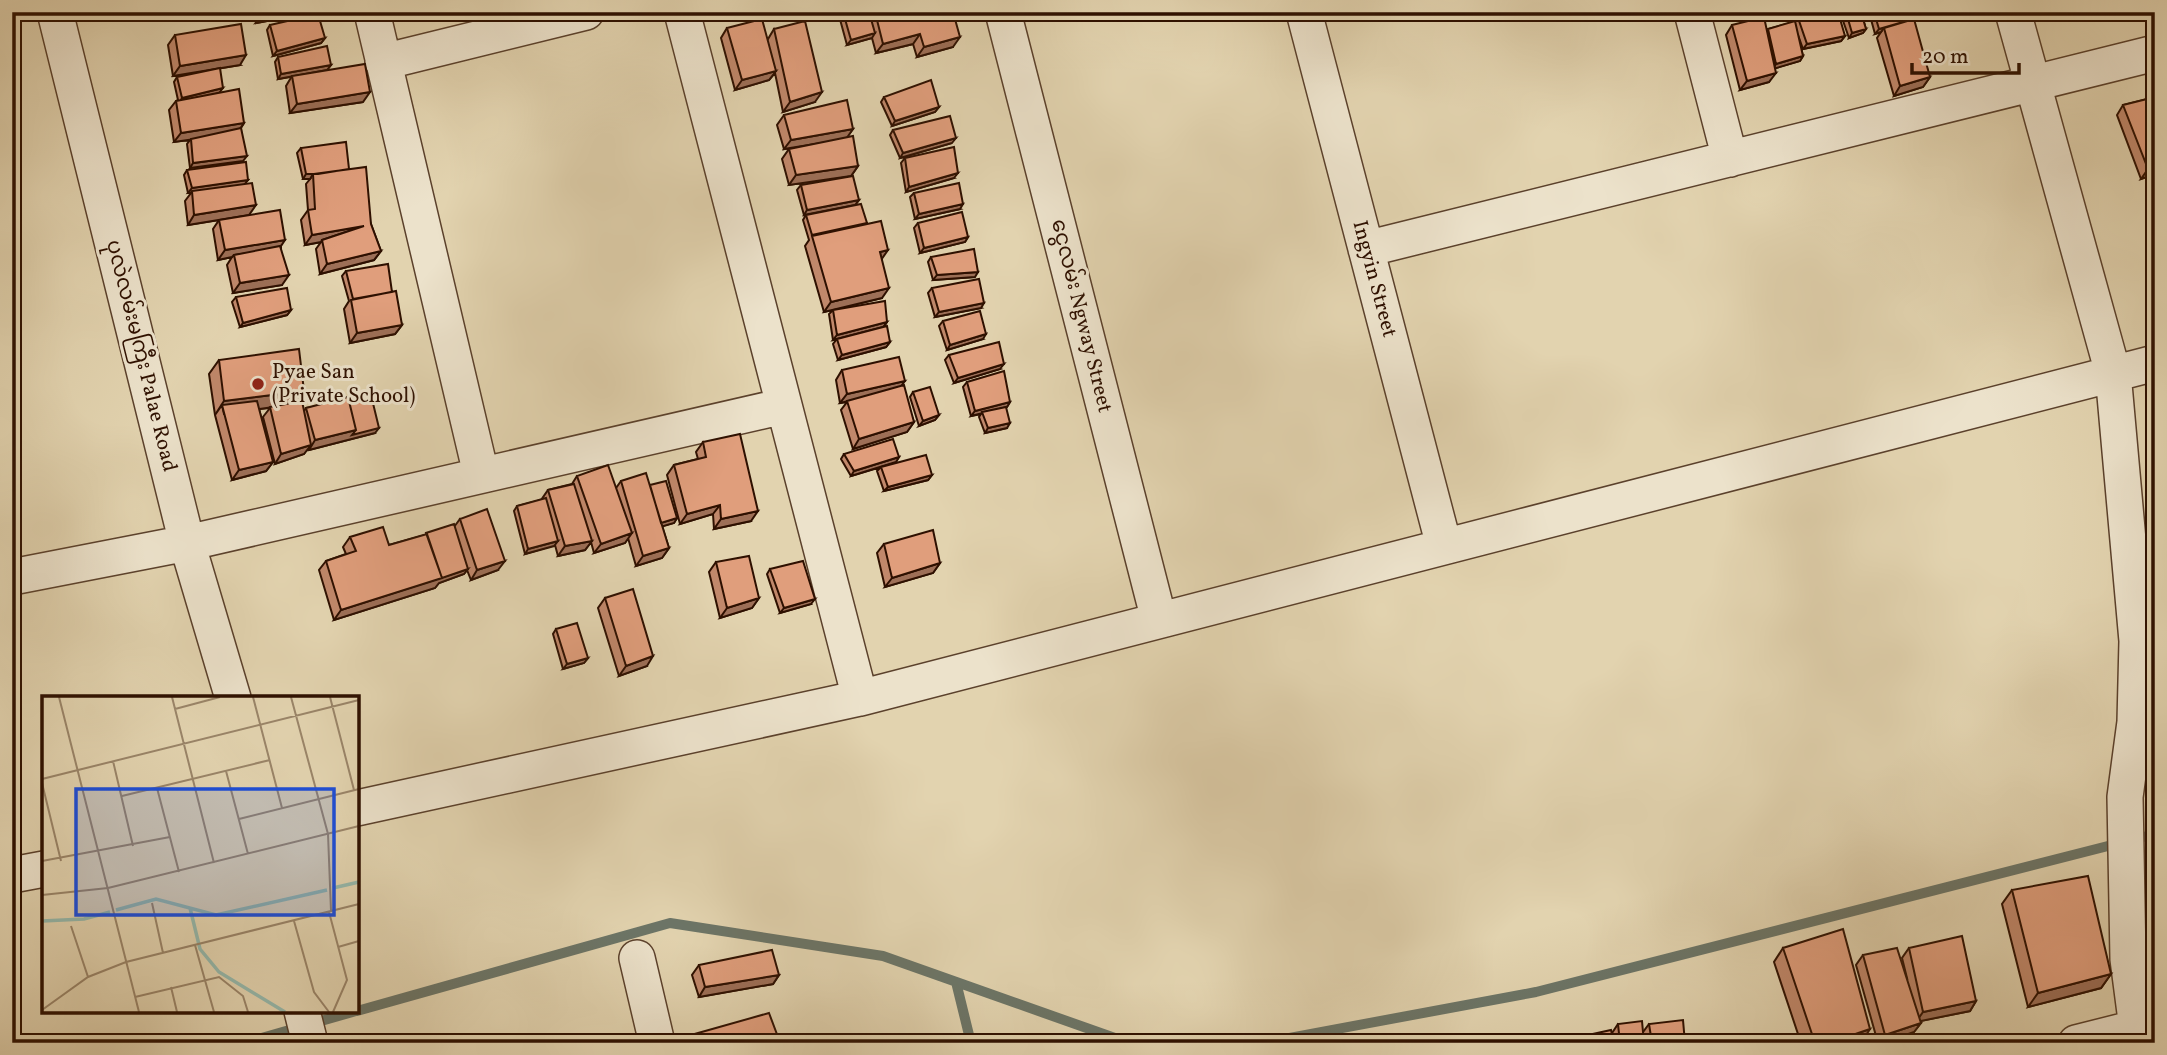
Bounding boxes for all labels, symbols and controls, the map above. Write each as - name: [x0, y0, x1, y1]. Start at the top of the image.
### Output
- scale bar: [1912, 32, 2018, 76]
- text: 20 m: [1922, 43, 1968, 72]
- street label: ငွေလမ်း Ngway Street: [1043, 216, 1122, 416]
- street label: Ingyin Street: [1344, 217, 1404, 341]
- street label: ပုလဲလမ်းမကြီး Palae Road: [97, 236, 187, 475]
- place label: Pyae San (Private School): [272, 358, 415, 411]
- marker: Pyae San (Private School): [250, 376, 266, 392]
- inset map: [42, 696, 359, 1013]

